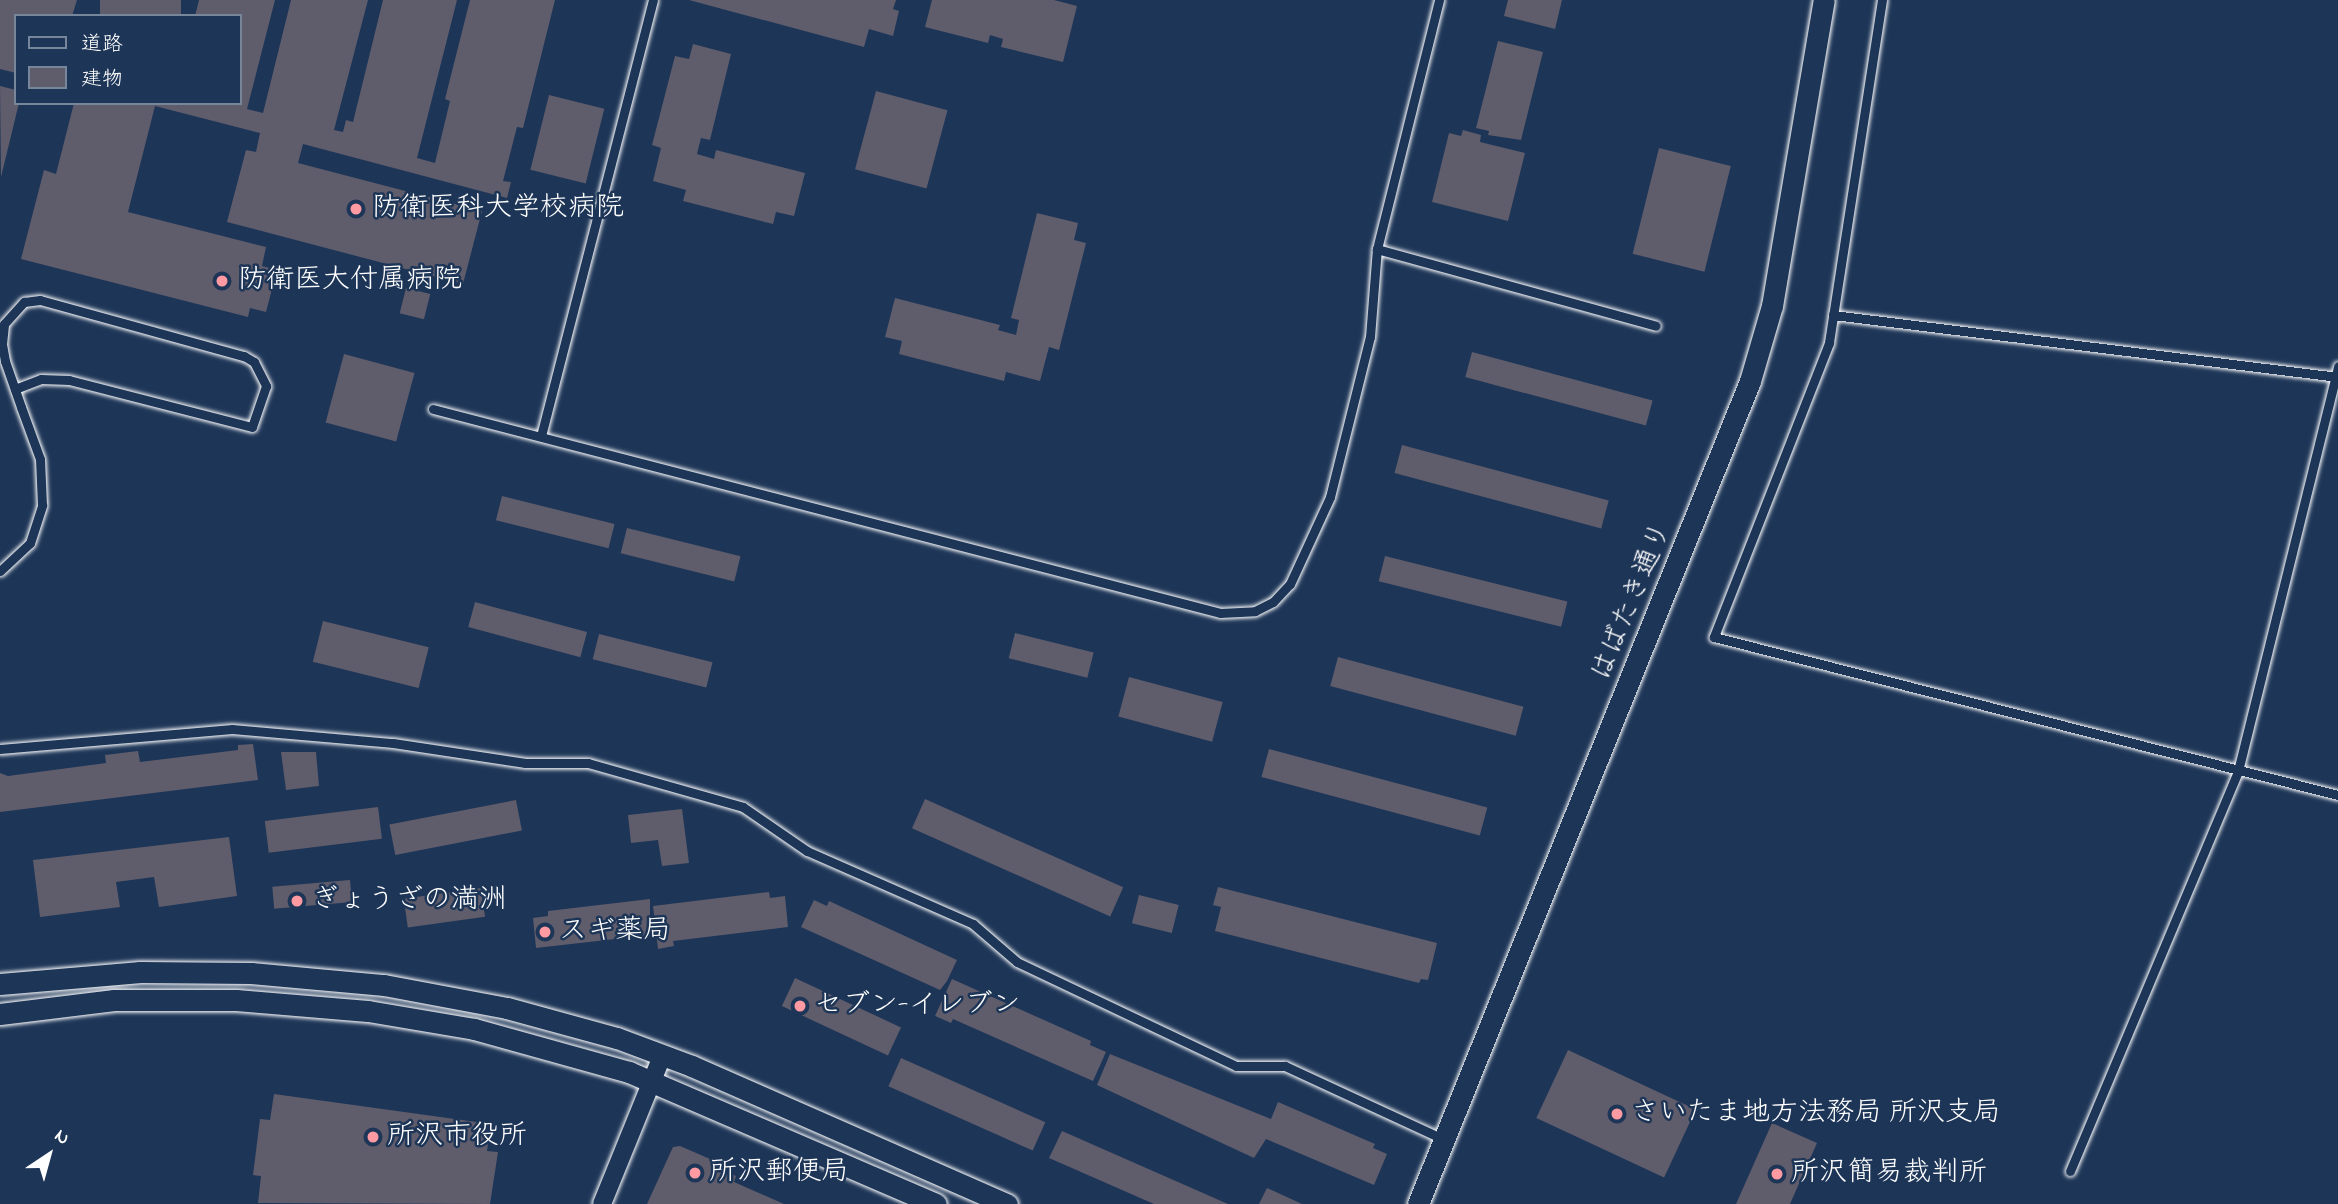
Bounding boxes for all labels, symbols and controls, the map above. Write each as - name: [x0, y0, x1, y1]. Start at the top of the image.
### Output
- legend: [14, 14, 242, 105]
- text: 道路: [81, 30, 123, 60]
- text: 建物: [81, 65, 123, 95]
- place label: 防衛医科大学校病院: [372, 192, 624, 226]
- marker: 防衛医科大学校病院: [346, 199, 366, 219]
- place label: 防衛医大付属病院: [238, 264, 462, 298]
- marker: 防衛医大付属病院: [212, 271, 232, 291]
- street label: はばたき通り: [1586, 518, 1680, 686]
- place label: ぎょうざの満洲: [311, 884, 507, 918]
- marker: ぎょうざの満洲: [289, 893, 305, 909]
- place label: スギ薬局: [559, 915, 671, 949]
- marker: スギ薬局: [537, 924, 553, 940]
- place label: セブン-イレブン: [814, 989, 1020, 1023]
- marker: セブン-イレブン: [792, 998, 808, 1014]
- place label: さいたま地方法務局 所沢支局: [1631, 1097, 2002, 1131]
- marker: さいたま地方法務局 所沢支局: [1609, 1106, 1625, 1122]
- north arrow: [14, 1120, 84, 1190]
- place label: 所沢市役所: [387, 1120, 527, 1154]
- text: N: [49, 1123, 75, 1152]
- marker: 所沢市役所: [365, 1129, 381, 1145]
- place label: 所沢郵便局: [709, 1156, 849, 1190]
- place label: 所沢簡易裁判所: [1791, 1157, 1987, 1191]
- marker: 所沢郵便局: [687, 1165, 703, 1181]
- marker: 所沢簡易裁判所: [1769, 1166, 1785, 1182]

